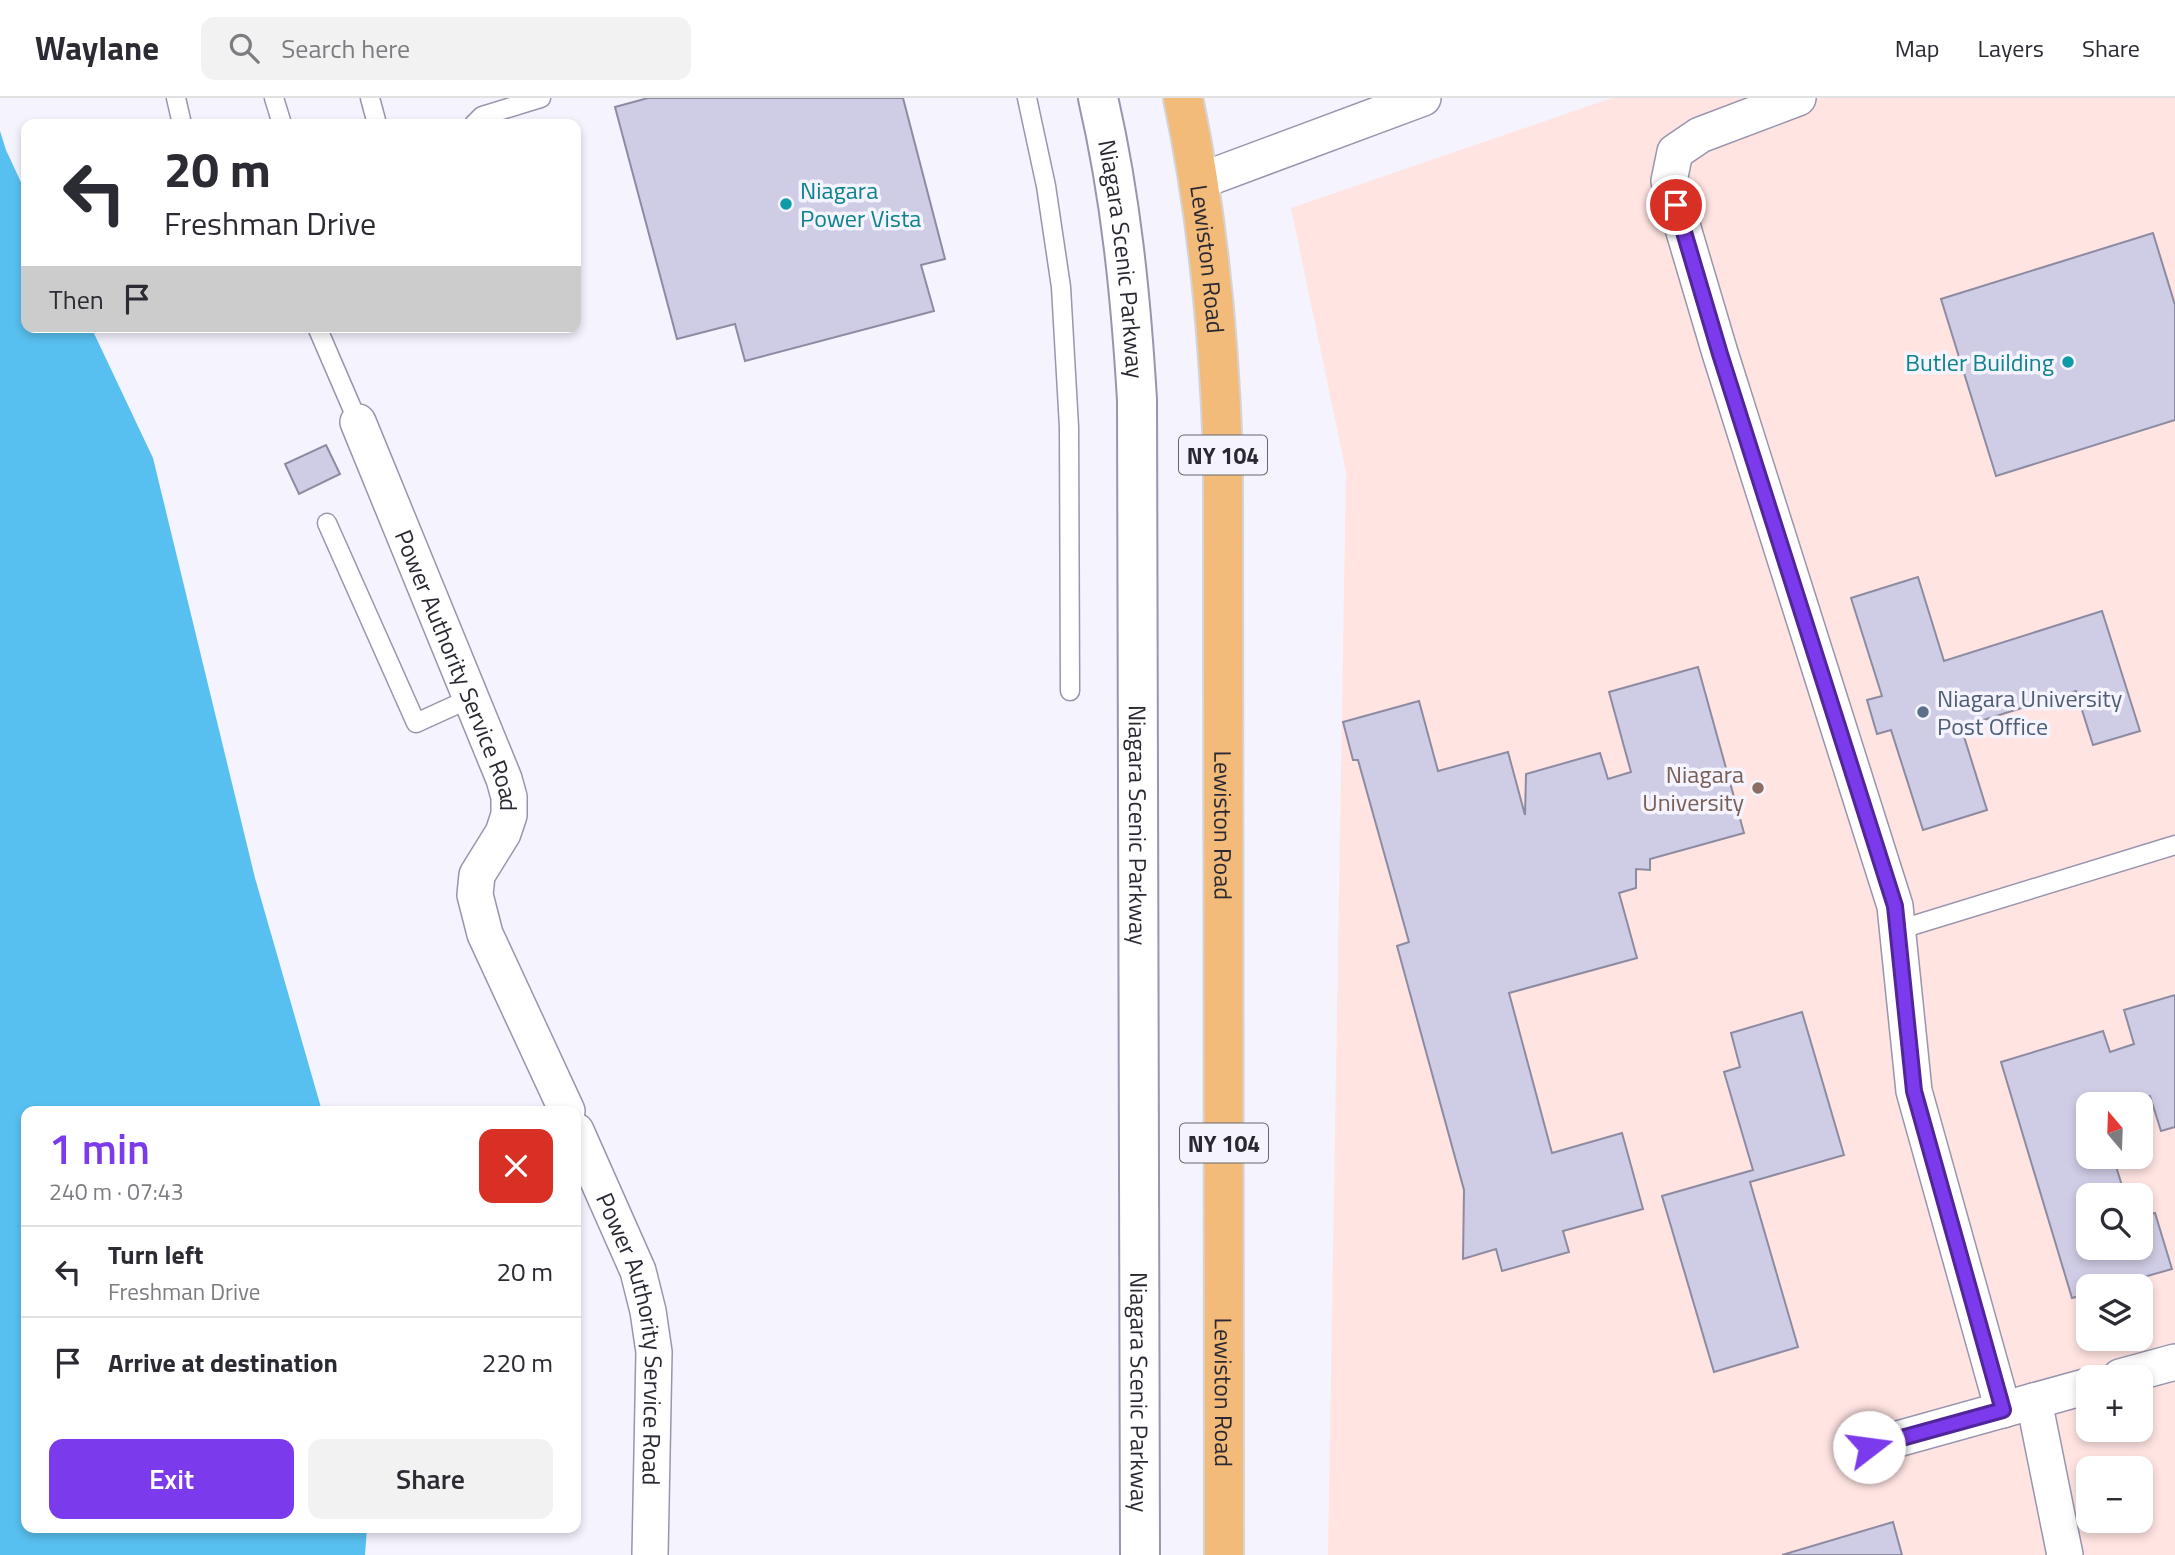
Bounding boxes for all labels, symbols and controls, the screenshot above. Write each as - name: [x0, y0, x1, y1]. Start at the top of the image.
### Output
- search box: [201, 17, 691, 80]
- text: Waylane: [35, 23, 159, 73]
- icon: search: [225, 29, 263, 67]
- text: Search here: [281, 29, 410, 68]
- text: Map: [1895, 30, 1940, 66]
- text: Layers: [1978, 30, 2044, 66]
- text: Share: [2082, 30, 2140, 66]
- text: 20 m: [164, 131, 271, 206]
- street label: Niagara Scenic Parkway: [1089, 136, 1154, 380]
- icon: left: [49, 147, 140, 238]
- place label: Niagara Power Vista: [800, 172, 921, 236]
- pin: [1646, 175, 1706, 235]
- street label: Lewiston Road: [1181, 182, 1234, 335]
- icon: arrive: [1657, 186, 1695, 224]
- marker: Niagara Power Vista: [778, 196, 794, 212]
- text: Freshman Drive: [164, 199, 376, 247]
- text: Then: [49, 280, 104, 319]
- icon: arrive: [118, 280, 156, 318]
- place label: Butler Building: [1905, 344, 2054, 380]
- marker: Butler Building: [2060, 354, 2076, 370]
- road number: NY 104: [1179, 436, 1267, 474]
- street label: Power Authority Service Road: [386, 524, 527, 811]
- place label: Niagara University Post Office: [1937, 680, 2123, 744]
- marker: Niagara University Post Office: [1915, 704, 1931, 720]
- street label: Niagara Scenic Parkway: [1120, 705, 1156, 946]
- street label: Lewiston Road: [1205, 751, 1241, 900]
- place label: Niagara University: [1642, 756, 1744, 820]
- marker: Niagara University: [1750, 780, 1766, 796]
- north arrow: [2076, 1092, 2152, 1169]
- map controls: [2076, 1092, 2153, 1533]
- text: 1 min: [49, 1116, 150, 1180]
- road number: NY 104: [1180, 1124, 1268, 1162]
- button: close: [479, 1129, 553, 1203]
- text: 240 m · 07:43: [49, 1174, 184, 1209]
- button: search: [2076, 1183, 2153, 1260]
- street label: Power Authority Service Road: [587, 1187, 672, 1486]
- text: Turn left: [108, 1235, 203, 1274]
- text: 20 m: [496, 1252, 553, 1291]
- icon: left: [49, 1253, 87, 1291]
- street label: Niagara Scenic Parkway: [1121, 1272, 1158, 1513]
- text: Freshman Drive: [108, 1274, 260, 1309]
- button: layers: [2076, 1274, 2153, 1351]
- street label: Lewiston Road: [1206, 1318, 1242, 1467]
- text: Arrive at destination: [108, 1343, 338, 1382]
- text: 220 m: [482, 1343, 553, 1382]
- icon: arrive: [49, 1344, 87, 1382]
- button: +: [2076, 1365, 2153, 1442]
- position arrow: [1832, 1410, 1906, 1484]
- button: Exit: [49, 1439, 294, 1519]
- button: Share: [308, 1439, 553, 1519]
- button: −: [2076, 1456, 2153, 1533]

